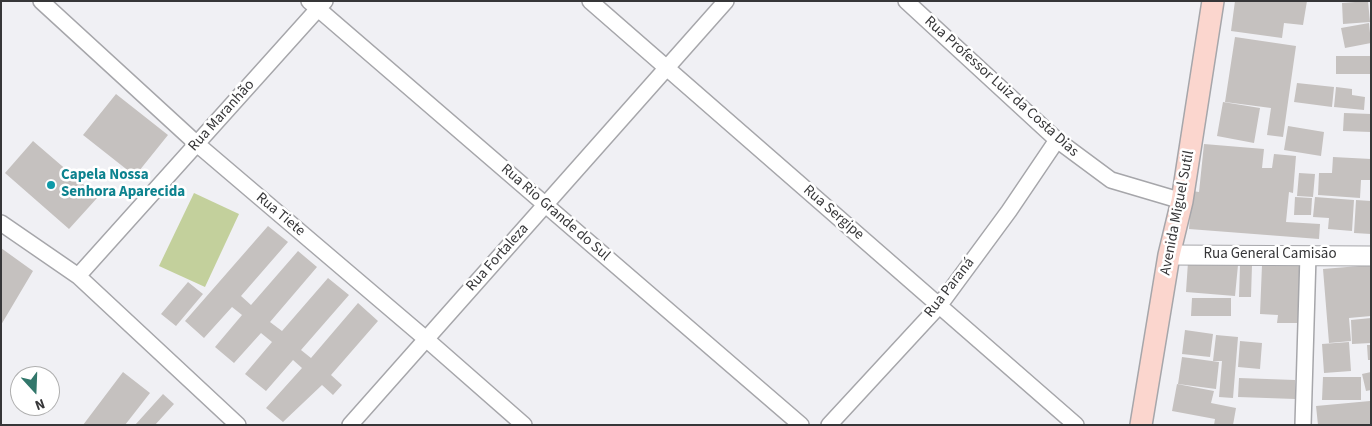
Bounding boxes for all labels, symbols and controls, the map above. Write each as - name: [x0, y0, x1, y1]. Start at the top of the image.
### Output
- street label: Rua Professor Luiz da Costa Dias: [920, 13, 1082, 161]
- street label: Rua Maranhão: [185, 76, 259, 156]
- street label: Avenida Miguel Sutil: [1157, 149, 1199, 277]
- street label: Rua Rio Grande do Sul: [497, 161, 613, 265]
- place label: Capela Nossa Senhora Aparecida: [61, 167, 185, 202]
- marker: Capela Nossa Senhora Aparecida: [45, 179, 57, 191]
- street label: Rua Sergipe: [799, 182, 867, 244]
- street label: Rua Tiete: [252, 189, 308, 241]
- street label: Rua Fortaleza: [463, 220, 533, 296]
- street label: Rua General Camisão: [1203, 246, 1337, 264]
- street label: Rua Paraná: [921, 255, 979, 321]
- north arrow: [10, 366, 60, 416]
- text: N: [32, 393, 48, 415]

